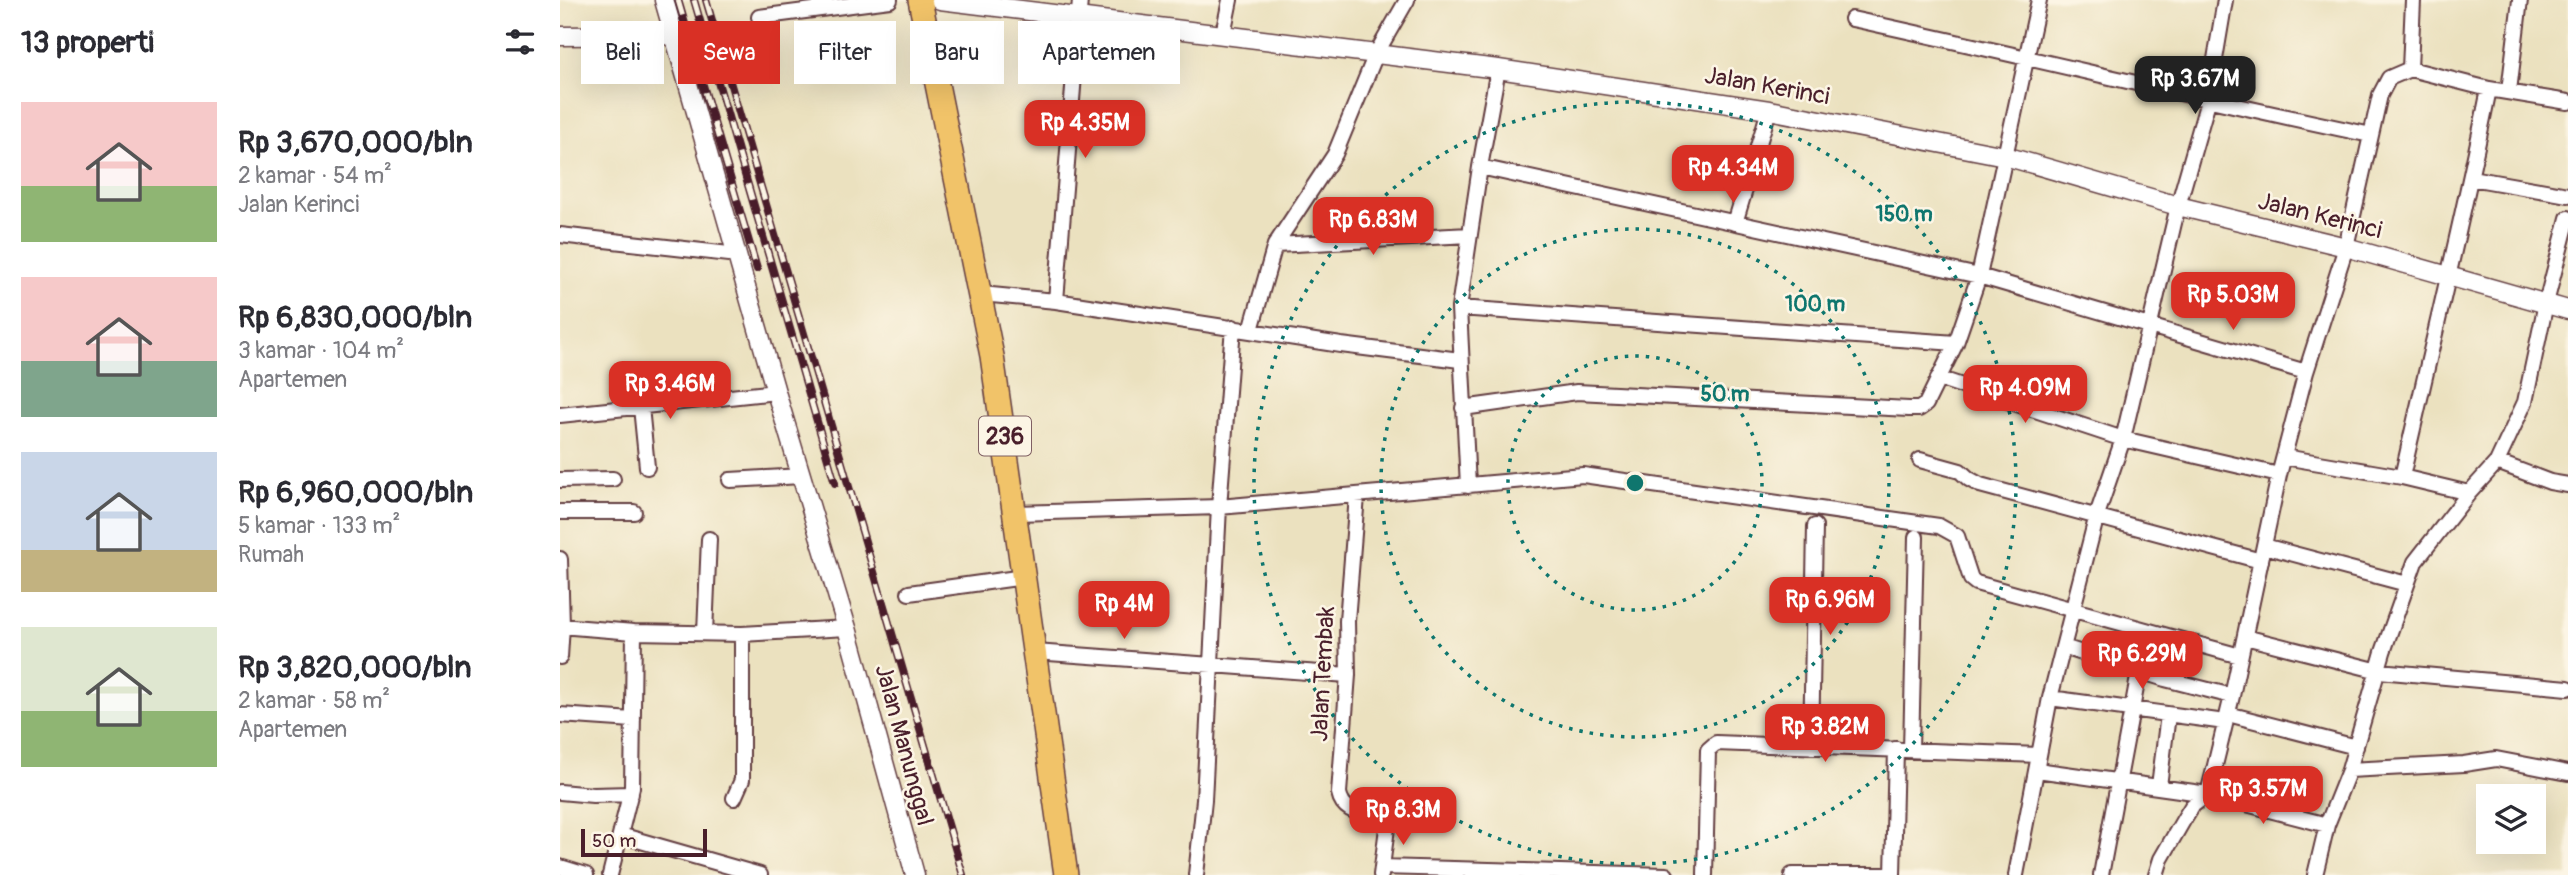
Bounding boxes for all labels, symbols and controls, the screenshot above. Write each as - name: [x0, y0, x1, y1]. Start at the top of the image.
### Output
- chip: Beli: [581, 21, 664, 84]
- chip: Sewa: [678, 21, 780, 84]
- chip: Filter: [794, 21, 896, 84]
- chip: Baru: [910, 21, 1004, 84]
- chip: Apartemen: [1018, 21, 1180, 84]
- icon: filters: [501, 23, 539, 61]
- text: 13 properti: [21, 24, 154, 61]
- pin: Rp 3.67M: [2123, 57, 2267, 116]
- street label: Jalan Kerinci: [1702, 61, 1832, 111]
- text: Rp 3.67M: [2151, 64, 2239, 93]
- pin: Rp 4.35M: [1013, 100, 1157, 160]
- text: Rp 4.35M: [1040, 108, 1130, 137]
- text: Rp 3,670,000/bln: [238, 124, 473, 161]
- icon: home: [77, 130, 161, 214]
- pin: Rp 4.34M: [1661, 146, 1805, 205]
- text: Rp 4.34M: [1688, 153, 1778, 182]
- text: 2 kamar · 54 m²: [238, 161, 392, 190]
- street label: Jalan Kerinci: [2255, 187, 2385, 245]
- text: Jalan Kerinci: [238, 190, 359, 219]
- pin: Rp 6.83M: [1301, 198, 1445, 257]
- text: 150 m: [1875, 201, 1933, 228]
- text: Rp 6.83M: [1329, 205, 1417, 234]
- pin: Rp 5.03M: [2161, 272, 2305, 332]
- text: Rp 5.03M: [2187, 280, 2279, 309]
- text: 100 m: [1785, 291, 1845, 318]
- text: Rp 6,830,000/bln: [238, 299, 472, 336]
- icon: home: [77, 305, 161, 389]
- text: 3 kamar · 104 m²: [238, 336, 404, 365]
- pin: Rp 3.46M: [598, 362, 742, 421]
- text: Apartemen: [238, 365, 347, 394]
- pin: Rp 4.09M: [1953, 366, 2097, 425]
- text: Rp 3.46M: [625, 369, 715, 398]
- text: Rp 4.09M: [1979, 373, 2071, 402]
- text: 50 m: [1701, 381, 1750, 408]
- road number: 236: [979, 416, 1031, 456]
- centre of rings: [1623, 471, 1647, 495]
- text: Rp 6,960,000/bln: [238, 474, 473, 511]
- icon: home: [77, 480, 161, 564]
- text: 5 kamar · 133 m²: [238, 511, 400, 540]
- text: Rumah: [238, 540, 304, 569]
- pin: Rp 6.96M: [1758, 578, 1902, 637]
- pin: Rp 4M: [1075, 582, 1173, 641]
- text: Rp 6.96M: [1785, 585, 1875, 614]
- text: Rp 4M: [1094, 589, 1154, 618]
- street label: Jalan Tembak: [1305, 606, 1341, 742]
- pin: Rp 6.29M: [2070, 632, 2214, 691]
- text: Rp 6.29M: [2098, 639, 2186, 668]
- text: Rp 3,820,000/bln: [238, 649, 472, 686]
- icon: home: [77, 655, 161, 739]
- street label: Jalan Manunggal: [869, 661, 939, 829]
- text: 2 kamar · 58 m²: [238, 686, 390, 715]
- pin: Rp 3.82M: [1753, 704, 1897, 764]
- text: Rp 3.82M: [1781, 712, 1869, 741]
- text: Apartemen: [238, 715, 347, 744]
- pin: Rp 3.57M: [2191, 766, 2335, 826]
- text: Rp 3.57M: [2219, 774, 2307, 803]
- map controls: [2476, 784, 2546, 854]
- button: layers: [2476, 784, 2546, 854]
- pin: Rp 8.3M: [1338, 788, 1468, 847]
- text: Rp 8.3M: [1365, 795, 1441, 824]
- scale bar: [581, 826, 707, 858]
- text: 50 m: [592, 829, 636, 853]

